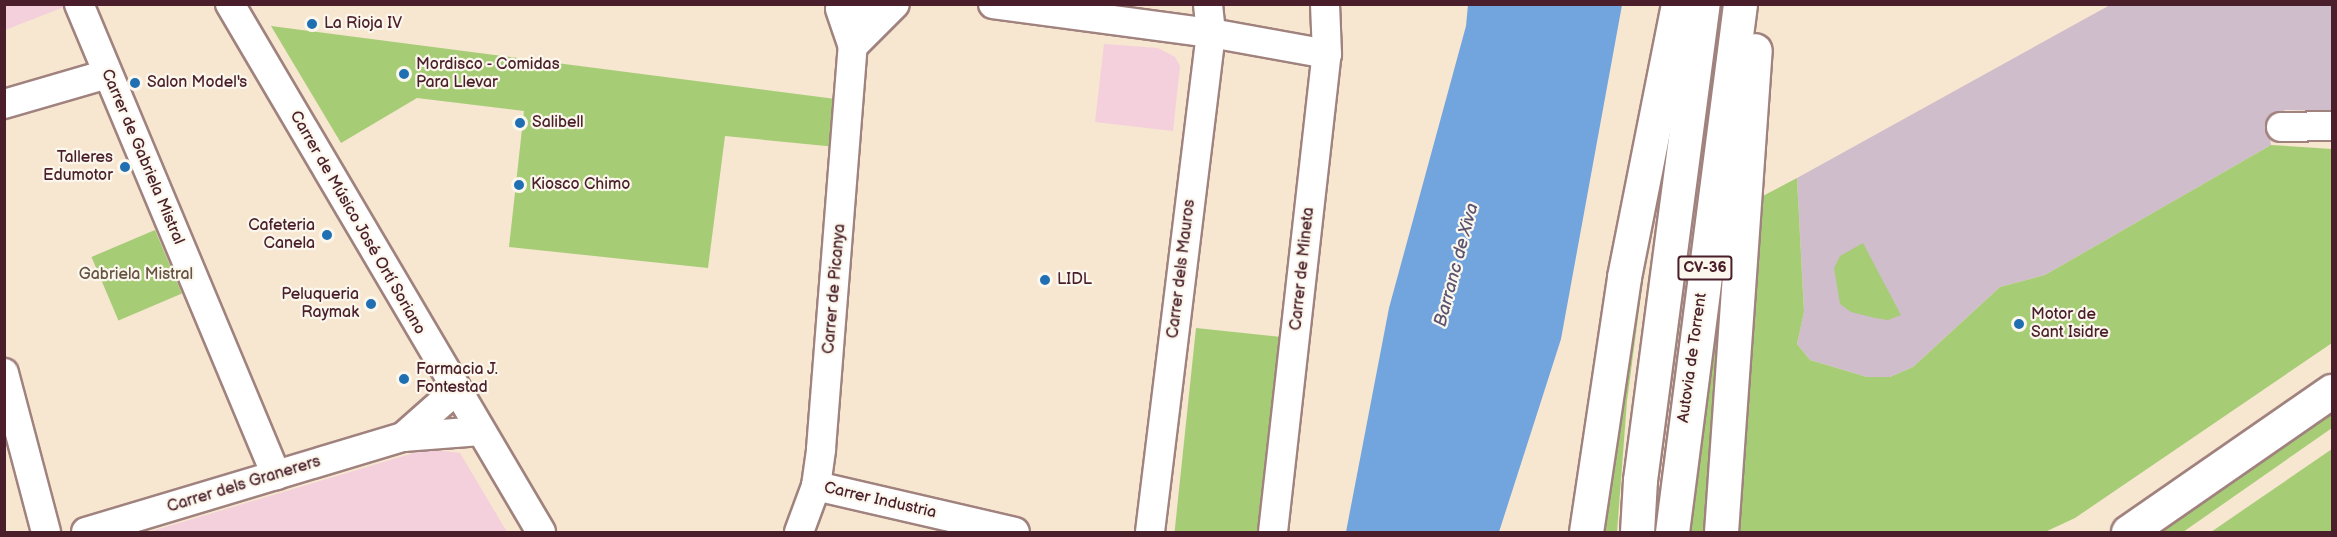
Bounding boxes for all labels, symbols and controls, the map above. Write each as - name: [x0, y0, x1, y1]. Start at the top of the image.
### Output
- place label: La Rioja IV: [324, 14, 402, 34]
- marker: La Rioja IV: [305, 17, 319, 31]
- place label: Mordisco - Comidas Para Llevar: [416, 55, 561, 93]
- street label: Carrer de Gabriela Mistral: [96, 66, 188, 248]
- marker: Mordisco - Comidas Para Llevar: [397, 67, 411, 81]
- place label: Salon Model's: [147, 73, 247, 93]
- marker: Salon Model's: [128, 76, 142, 90]
- street label: Carrer de Músico José Ortí Soriano: [285, 107, 429, 339]
- place label: Salibell: [532, 113, 584, 133]
- marker: Salibell: [513, 116, 527, 130]
- place label: Talleres Edumotor: [43, 148, 113, 186]
- marker: Talleres Edumotor: [118, 160, 132, 174]
- place label: Kiosco Chimo: [531, 175, 630, 195]
- marker: Kiosco Chimo: [512, 178, 526, 192]
- street label: Carrer dels Mauros: [1164, 198, 1200, 340]
- water label: Barranc de Xiva: [1430, 201, 1484, 329]
- street label: Carrer de Mineta: [1287, 206, 1319, 332]
- place label: Cafeteria Canela: [248, 216, 315, 254]
- street label: Carrer de Picanya: [820, 223, 850, 355]
- marker: Cafeteria Canela: [320, 228, 334, 242]
- road number: CV-36: [1676, 256, 1734, 280]
- park label: Gabriela Mistral: [79, 265, 193, 285]
- place label: LIDL: [1057, 270, 1092, 290]
- marker: LIDL: [1038, 273, 1052, 287]
- place label: Peluqueria Raymak: [281, 285, 359, 323]
- street label: Autovia de Torrent: [1674, 292, 1712, 424]
- marker: Peluqueria Raymak: [364, 297, 378, 311]
- place label: Motor de Sant Isidre: [2031, 305, 2109, 343]
- marker: Motor de Sant Isidre: [2012, 317, 2026, 331]
- place label: Farmacia J. Fontestad: [416, 360, 499, 398]
- marker: Farmacia J. Fontestad: [397, 372, 411, 386]
- street label: Carrer dels Granerers: [165, 453, 323, 517]
- street label: Carrer Industria: [822, 479, 938, 523]

